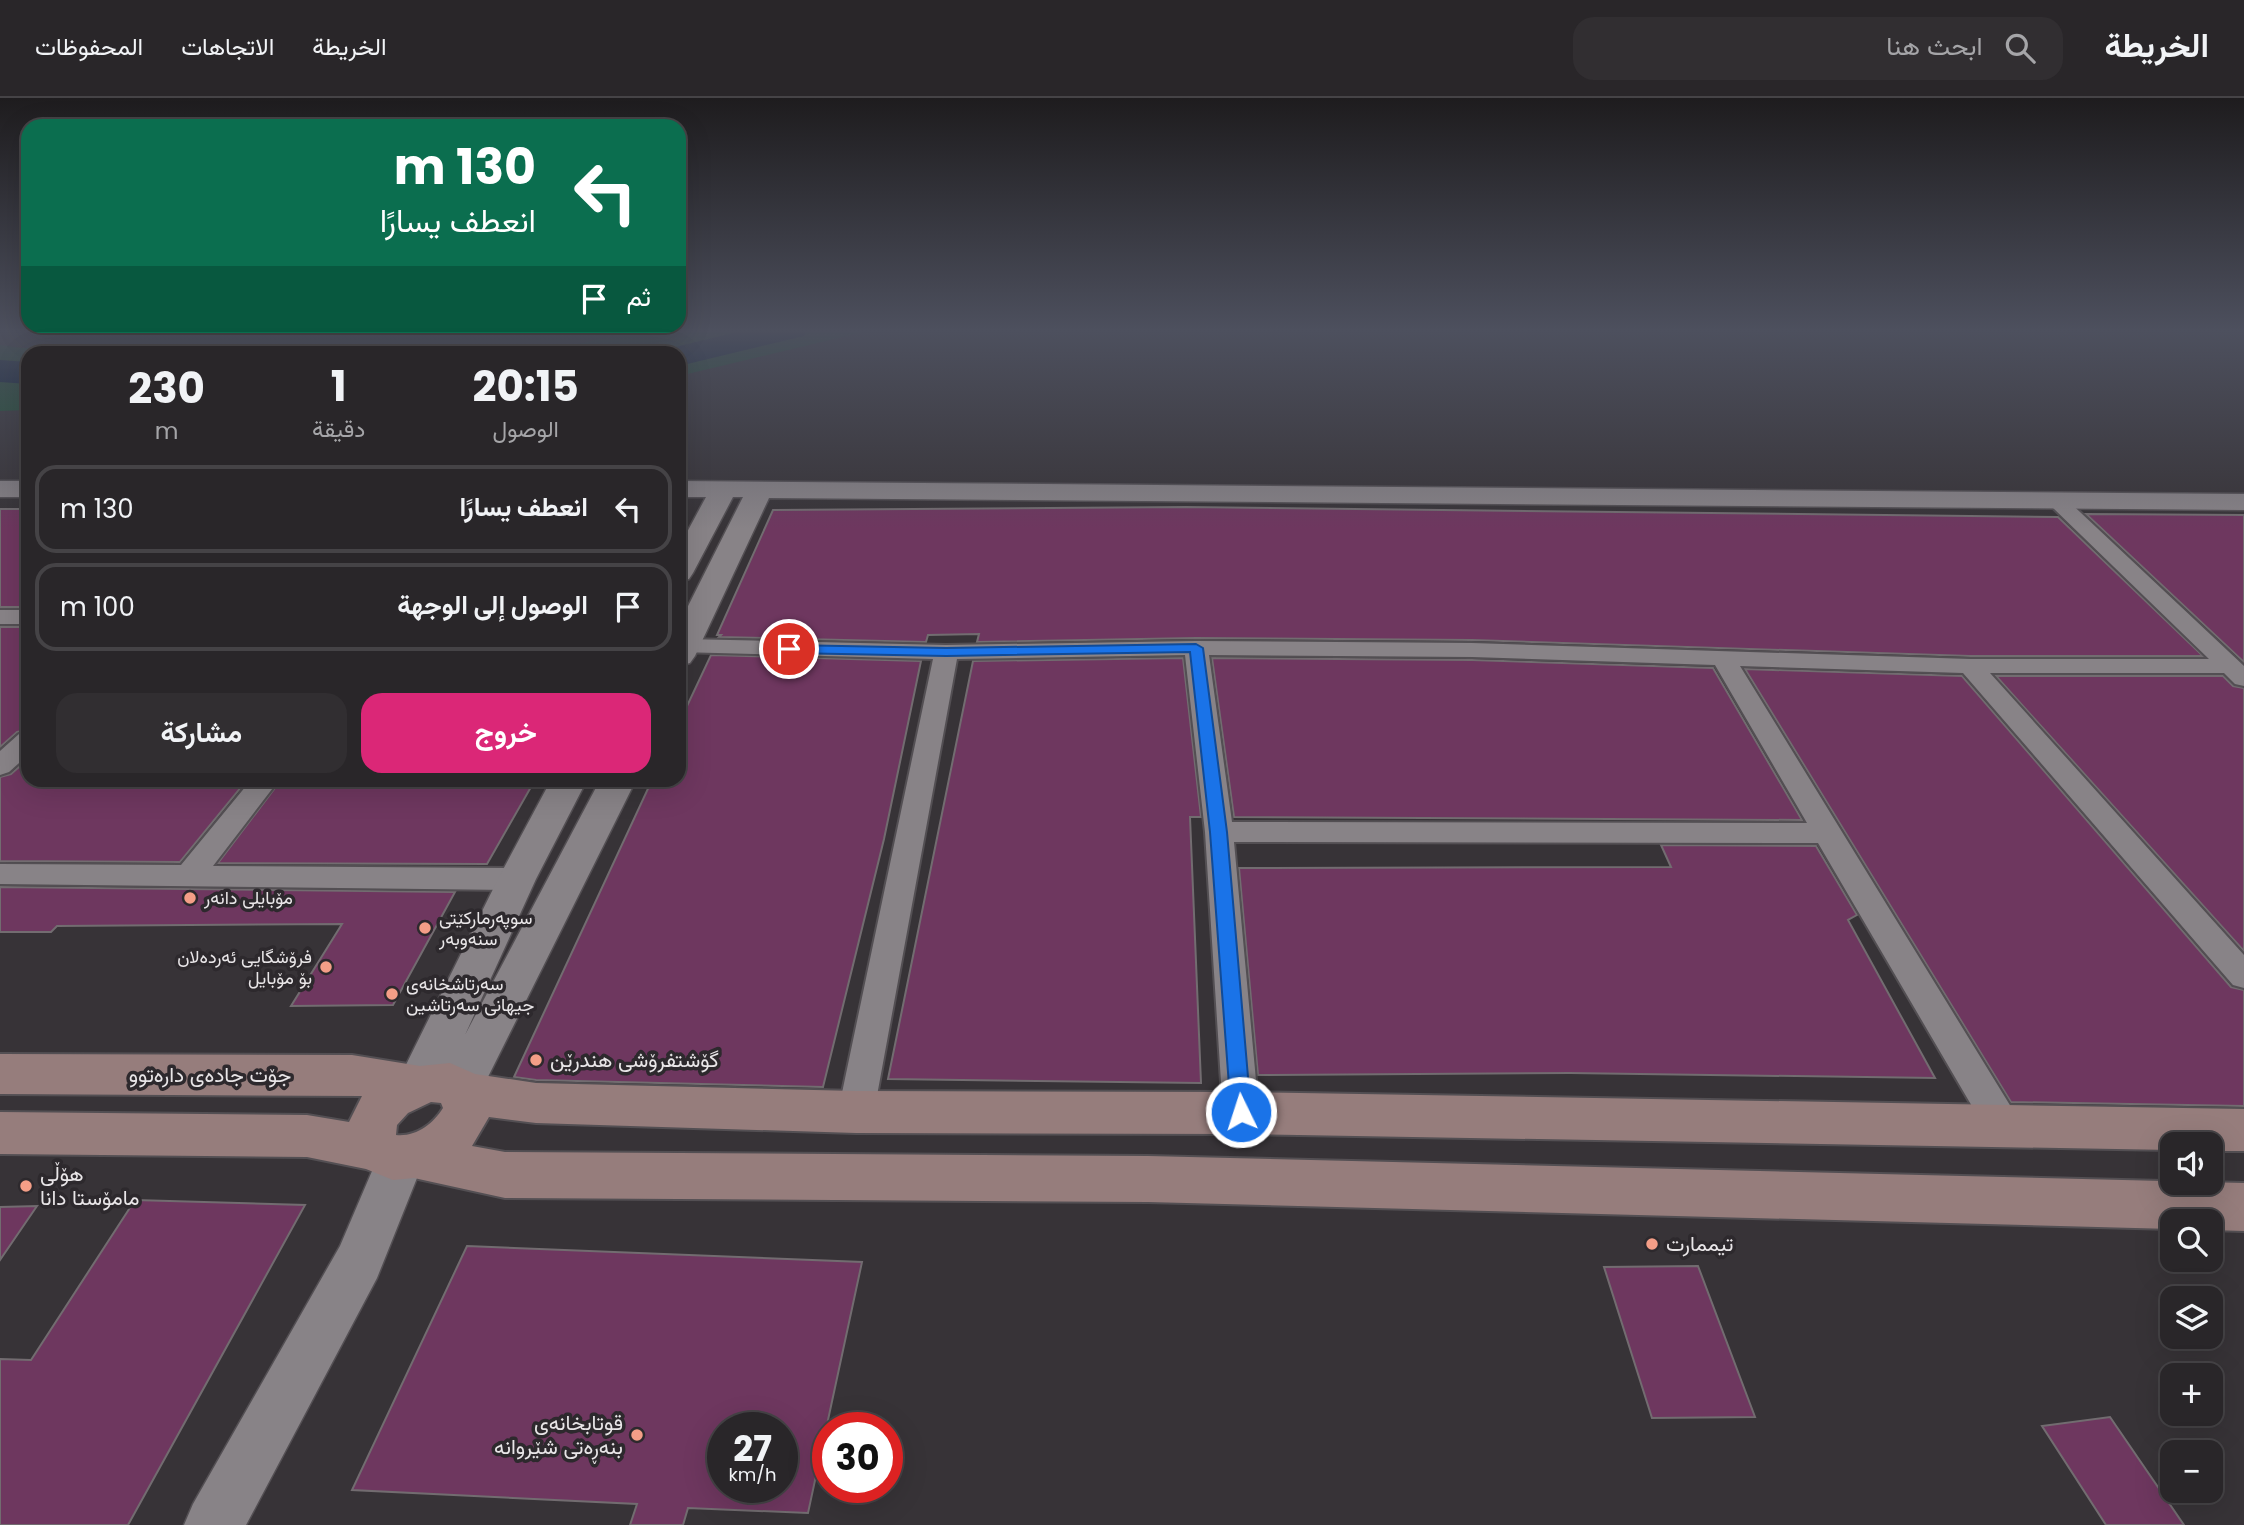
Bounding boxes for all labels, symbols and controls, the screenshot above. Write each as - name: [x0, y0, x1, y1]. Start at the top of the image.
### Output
- search box: [1573, 17, 2063, 80]
- text: الخريطة: [2105, 22, 2209, 69]
- text: ابحث هنا: [1886, 28, 1983, 64]
- icon: search: [2001, 29, 2039, 67]
- text: المحفوظات: [35, 30, 143, 63]
- text: الاتجاهات: [181, 30, 274, 63]
- text: الخريطة: [312, 30, 387, 63]
- text: 130 m: [394, 133, 536, 201]
- icon: left: [560, 147, 651, 238]
- text: انعطف يسارًا: [380, 198, 536, 243]
- text: ثم: [627, 279, 651, 315]
- icon: arrive: [575, 280, 613, 318]
- text: 1: [331, 357, 347, 416]
- text: 20:15: [472, 357, 579, 416]
- text: 230: [128, 359, 205, 418]
- text: دقيقة: [312, 413, 365, 445]
- text: الوصول: [492, 413, 559, 445]
- text: m: [155, 415, 178, 447]
- text: انعطف يسارًا: [459, 489, 588, 525]
- icon: left: [609, 490, 647, 528]
- text: 130 m: [60, 491, 134, 527]
- text: الوصول إلى الوجهة: [397, 587, 588, 623]
- icon: arrive: [609, 588, 647, 626]
- text: 100 m: [60, 589, 135, 625]
- pin: [759, 619, 819, 679]
- icon: arrive: [770, 630, 808, 668]
- button: مشاركة: [56, 693, 347, 773]
- button: خروج: [361, 693, 651, 773]
- place label: مۆبایلی دانەر: [203, 885, 293, 910]
- marker: مۆبایلی دانەر: [182, 890, 198, 906]
- place label: سوپەرمارکێتی سنەوبەر: [438, 905, 532, 951]
- marker: سوپەرمارکێتی سنەوبەر: [417, 920, 433, 936]
- place label: فرۆشگایی ئەردەلان بۆ مۆبایل: [177, 944, 312, 990]
- marker: فرۆشگایی ئەردەلان بۆ مۆبایل: [318, 959, 334, 975]
- place label: سەرتاشخانەی جیهانی سەرتاشین: [406, 971, 534, 1017]
- marker: سەرتاشخانەی جیهانی سەرتاشین: [384, 986, 400, 1002]
- place label: گۆشتفرۆشی هندرێن: [550, 1045, 719, 1074]
- marker: گۆشتفرۆشی هندرێن: [528, 1052, 544, 1068]
- street label: جۆت جادەی دارەتوو: [129, 1060, 291, 1089]
- position arrow: [1204, 1075, 1278, 1149]
- map controls: [2160, 1132, 2223, 1503]
- button: sound: [2160, 1132, 2223, 1195]
- place label: هۆڵی مامۆستا دانا: [40, 1159, 139, 1212]
- marker: هۆڵی مامۆستا دانا: [18, 1178, 34, 1194]
- button: search: [2160, 1209, 2223, 1272]
- place label: تیممارت: [1666, 1229, 1734, 1258]
- marker: تیممارت: [1644, 1236, 1660, 1252]
- button: layers: [2160, 1286, 2223, 1349]
- button: +: [2160, 1363, 2223, 1426]
- place label: قوتابخانەی بنەڕەتی شێروانە: [494, 1408, 623, 1464]
- speed limit sign: 30: [812, 1412, 903, 1503]
- text: 27: [733, 1424, 772, 1473]
- marker: قوتابخانەی بنەڕەتی شێروانە: [629, 1427, 645, 1443]
- button: −: [2160, 1440, 2223, 1503]
- text: km/h: [729, 1462, 776, 1487]

